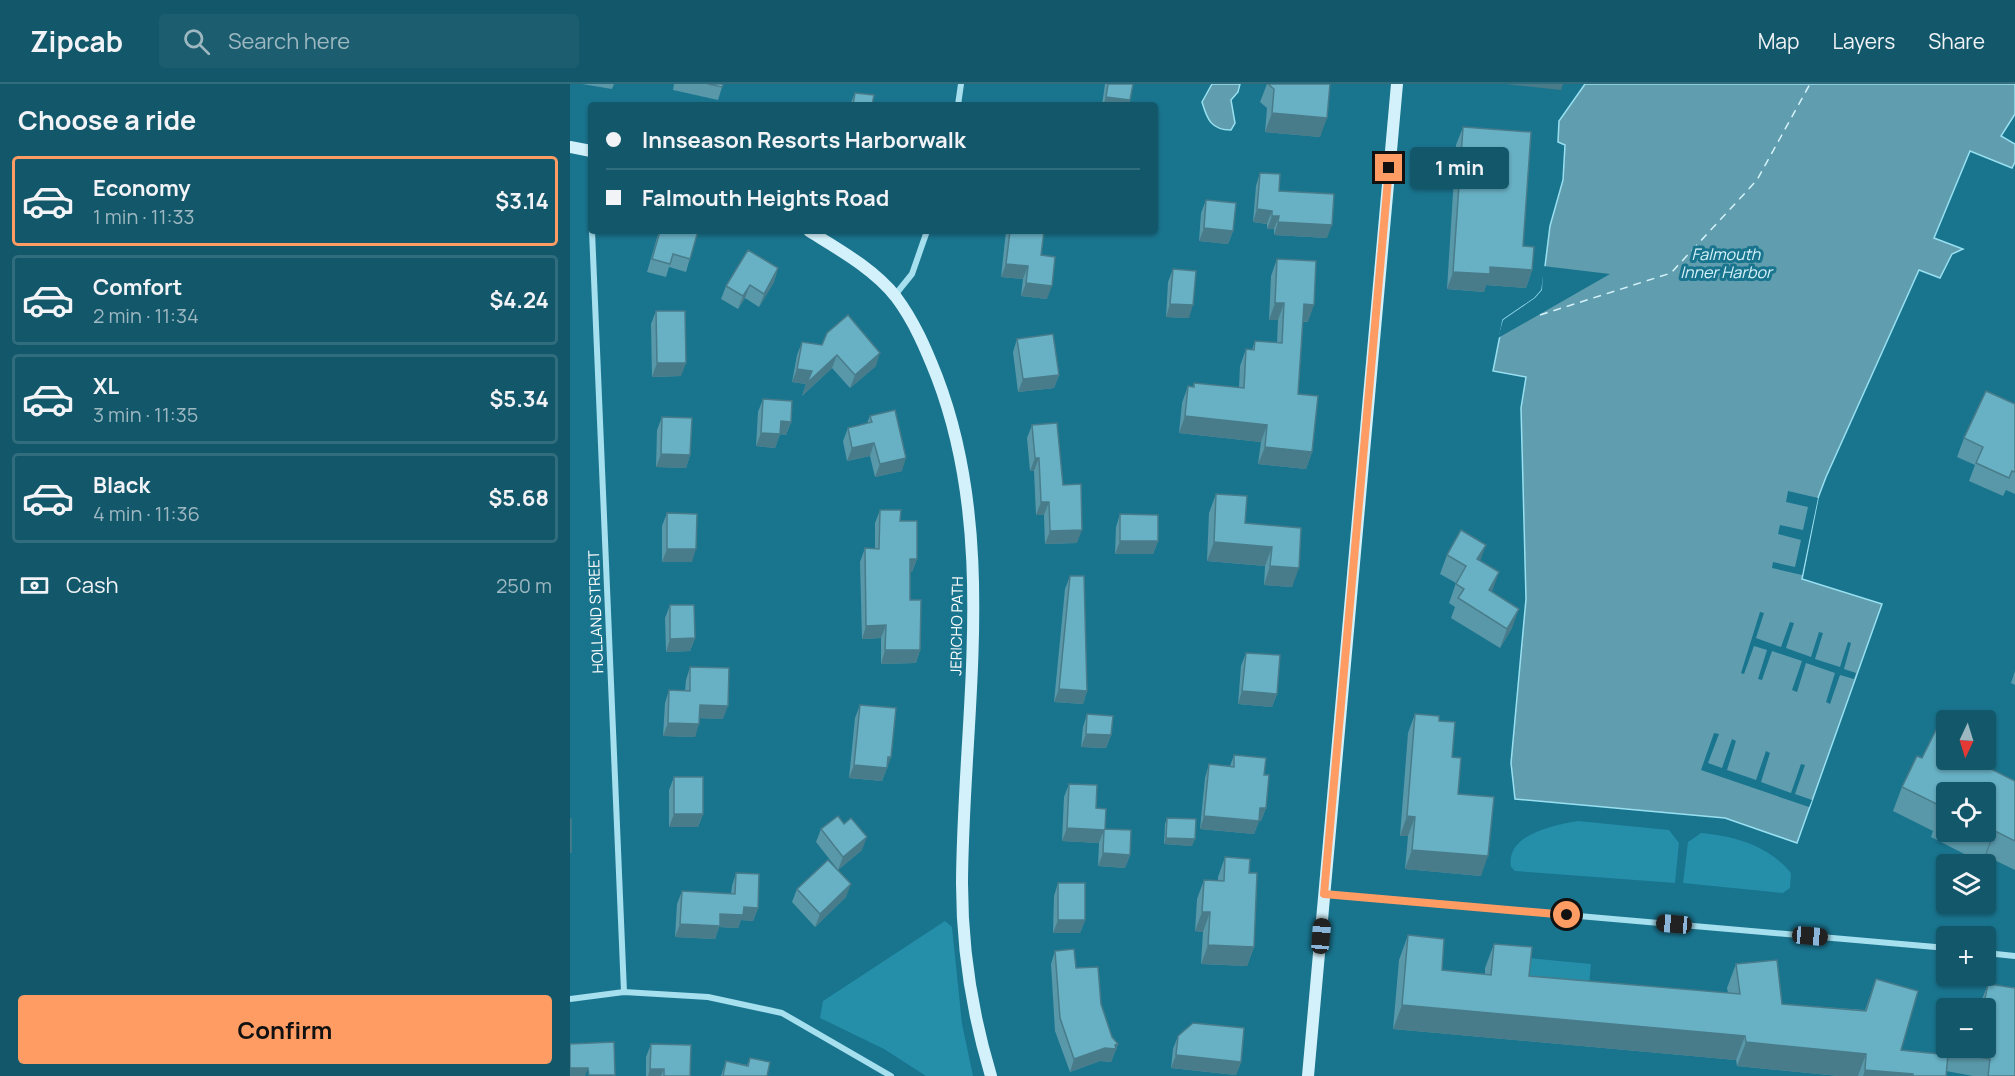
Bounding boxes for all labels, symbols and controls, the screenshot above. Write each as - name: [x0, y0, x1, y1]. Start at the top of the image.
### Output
- search box: [159, 14, 579, 68]
- text: Zipcab: [30, 22, 123, 60]
- icon: search: [180, 25, 213, 58]
- text: Search here: [228, 26, 350, 56]
- text: Map: [1758, 27, 1799, 55]
- text: Layers: [1832, 27, 1895, 55]
- text: Share: [1928, 27, 1985, 55]
- text: Choose a ride: [18, 101, 196, 138]
- text: Innseason Resorts Harborwalk: [642, 125, 966, 155]
- callout: 1 min: [1410, 147, 1509, 189]
- route end: [1375, 154, 1402, 181]
- text: 1 min: [1435, 154, 1484, 181]
- text: Economy: [93, 173, 191, 203]
- icon: car: [21, 174, 75, 228]
- text: Falmouth Heights Road: [642, 183, 889, 213]
- text: $3.14: [495, 186, 549, 216]
- text: 1 min · 11:33: [93, 203, 195, 230]
- water label: Falmouth Inner Harbor: [1680, 243, 1774, 283]
- text: Comfort: [93, 272, 182, 302]
- icon: car: [21, 273, 75, 327]
- text: $4.24: [490, 285, 549, 315]
- text: 2 min · 11:34: [93, 302, 199, 329]
- text: XL: [93, 371, 119, 401]
- icon: car: [21, 372, 75, 426]
- text: $5.34: [489, 384, 549, 414]
- text: 3 min · 11:35: [93, 401, 198, 428]
- text: Black: [93, 470, 150, 500]
- icon: car: [21, 471, 75, 525]
- text: $5.68: [488, 483, 549, 513]
- text: 4 min · 11:36: [93, 500, 200, 527]
- street label: HOLLAND STREET: [583, 550, 608, 674]
- icon: cash: [18, 569, 51, 602]
- text: Cash: [66, 570, 119, 600]
- text: 250 m: [496, 572, 552, 599]
- street label: JERICHO PATH: [945, 576, 968, 676]
- north arrow: [1936, 710, 1996, 770]
- map controls: [1936, 710, 1996, 1058]
- button: locate: [1936, 782, 1996, 842]
- button: layers: [1936, 854, 1996, 914]
- route start: [1553, 901, 1580, 928]
- car: [1655, 913, 1693, 935]
- car: [1310, 917, 1332, 955]
- car: [1791, 925, 1829, 947]
- button: +: [1936, 926, 1996, 986]
- button: Confirm: [18, 995, 552, 1064]
- button: −: [1936, 998, 1996, 1058]

